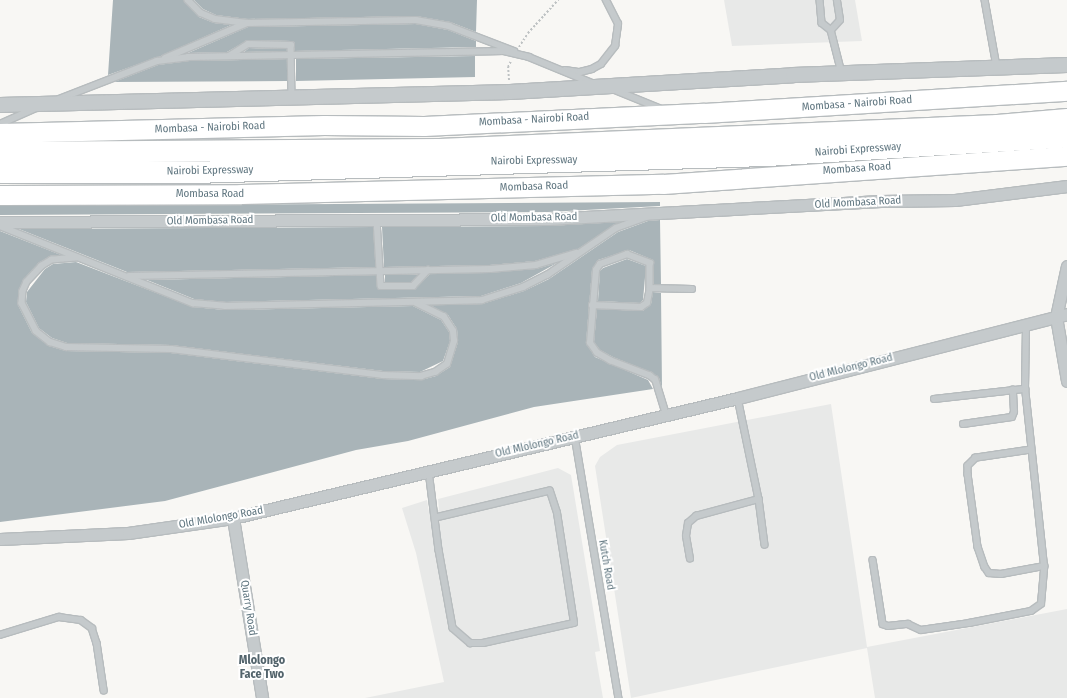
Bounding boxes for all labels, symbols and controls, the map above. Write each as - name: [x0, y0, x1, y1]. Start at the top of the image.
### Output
- street label: Mombasa - Nairobi Road: [801, 94, 913, 114]
- street label: Mombasa - Nairobi Road: [478, 111, 590, 129]
- street label: Mombasa - Nairobi Road: [155, 119, 265, 137]
- street label: Nairobi Expressway: [814, 140, 902, 160]
- street label: Nairobi Expressway: [491, 154, 577, 168]
- street label: Mombasa Road: [822, 160, 892, 178]
- street label: Nairobi Expressway: [167, 164, 253, 178]
- street label: Mombasa Road: [500, 179, 568, 195]
- street label: Mombasa Road: [176, 187, 244, 201]
- street label: Old Mombasa Road: [814, 194, 902, 212]
- street label: Old Mombasa Road: [491, 211, 577, 225]
- street label: Old Mombasa Road: [167, 214, 253, 228]
- street label: Old Mlolongo Road: [808, 351, 894, 385]
- street label: Old Mlolongo Road: [494, 429, 580, 461]
- street label: Old Mlolongo Road: [178, 504, 264, 532]
- street label: Kutch Road: [595, 539, 617, 591]
- street label: Quarry Road: [237, 579, 259, 637]
- district label: Mlolongo Face Two: [239, 654, 285, 682]

